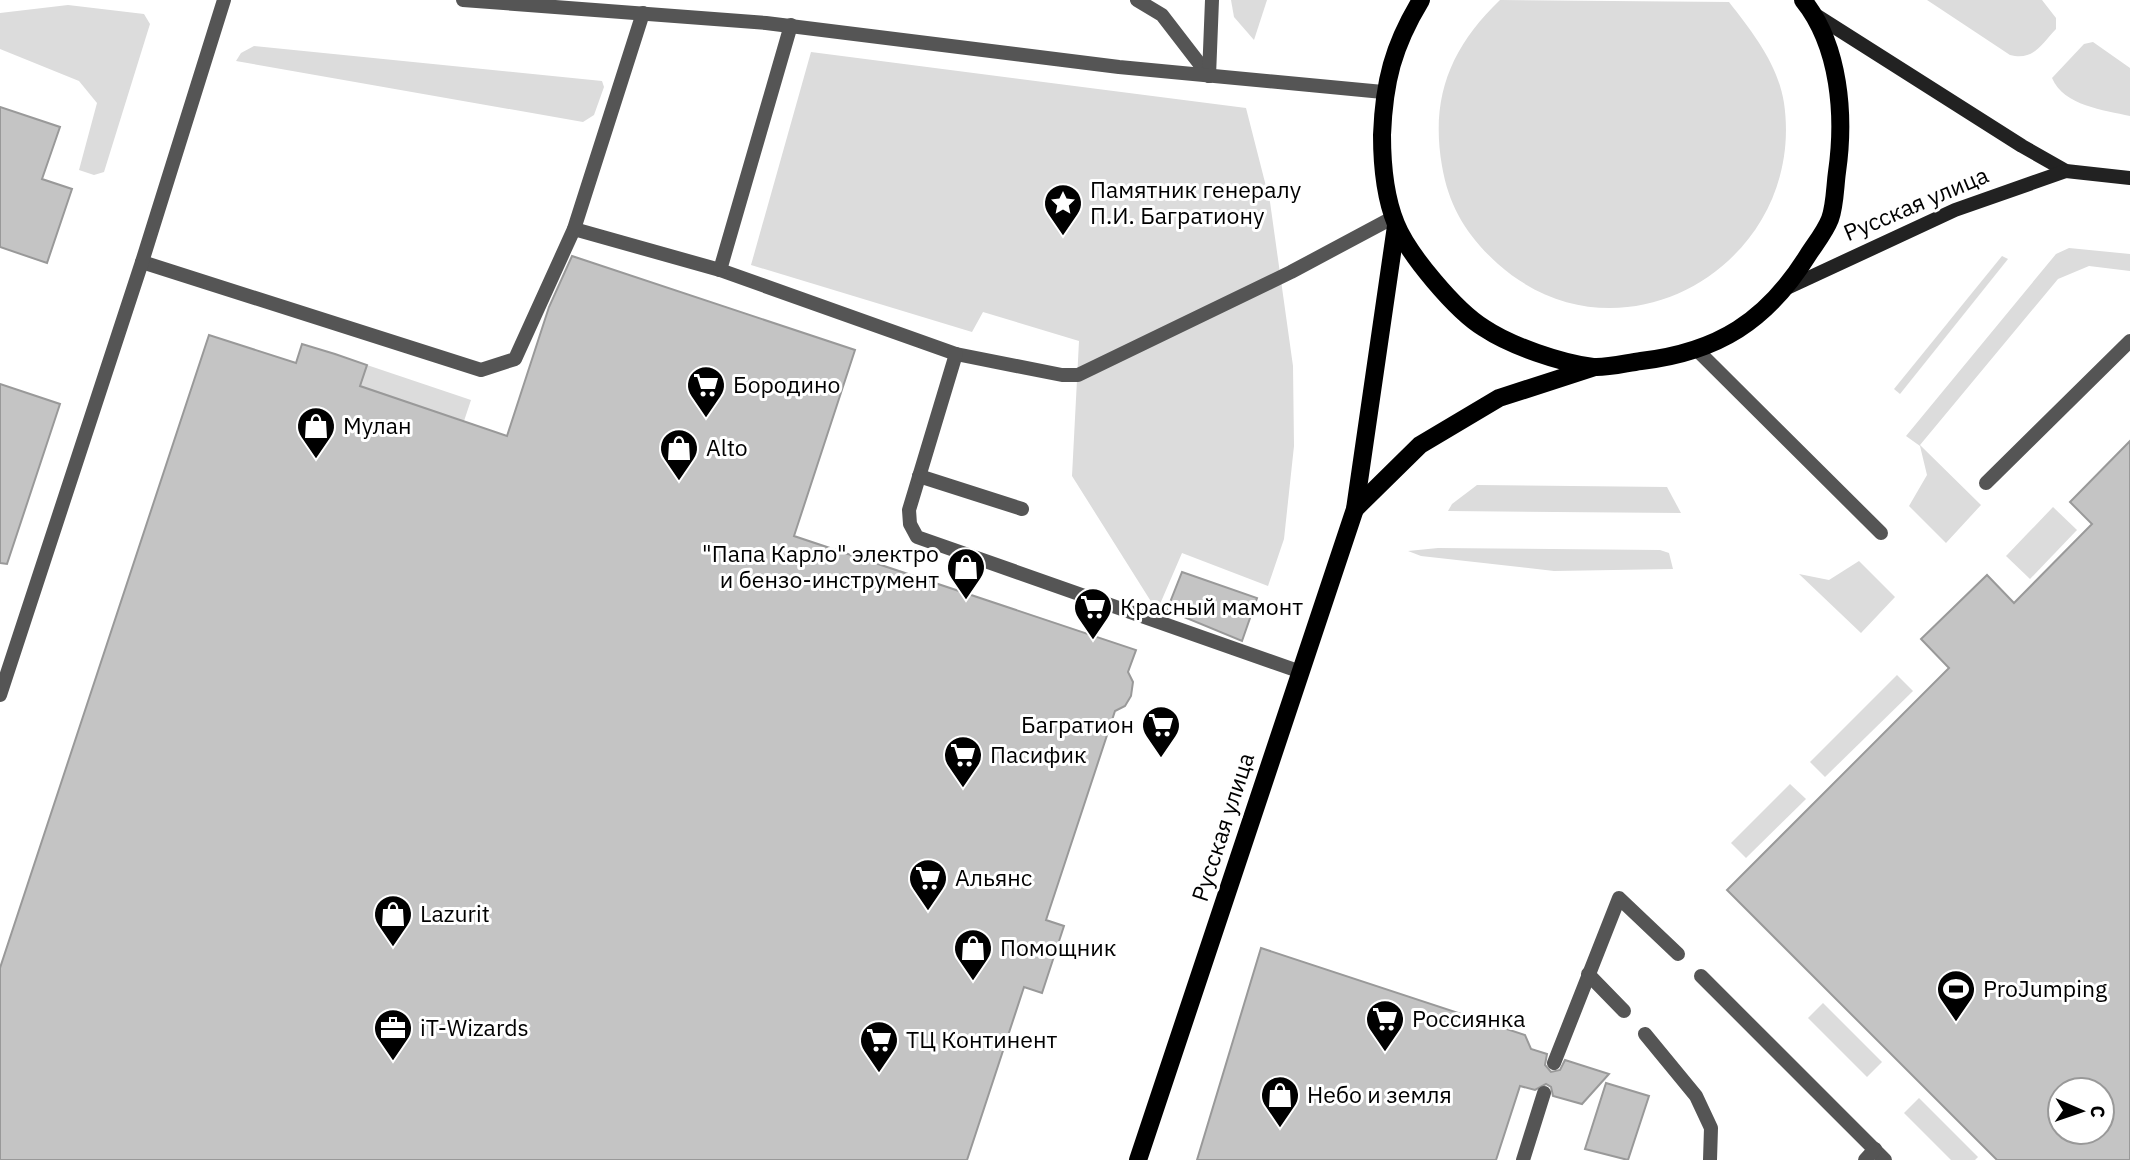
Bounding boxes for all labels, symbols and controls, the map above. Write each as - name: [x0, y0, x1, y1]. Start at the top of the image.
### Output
- street label: Русская улица: [1839, 159, 1993, 247]
- place label: Памятник генералу П.И. Багратиону: [1090, 174, 1302, 230]
- place icon: Памятник генералу П.И. Багратиону: [1042, 182, 1084, 237]
- supermarket icon: Бородино: [685, 364, 727, 419]
- place label: Бородино: [733, 369, 840, 399]
- shop icon: Мулан: [295, 405, 337, 460]
- place label: Мулан: [343, 410, 412, 440]
- shop icon: Alto: [658, 427, 700, 482]
- place label: Alto: [706, 432, 748, 462]
- place label: "Папа Карло" электро и бензо-инструмент: [702, 538, 939, 594]
- shop icon: "Папа Карло" электро и бензо-инструмент: [945, 546, 987, 601]
- supermarket icon: Красный мамонт: [1072, 586, 1114, 641]
- place label: Красный мамонт: [1120, 591, 1303, 621]
- supermarket icon: Багратион: [1140, 704, 1182, 759]
- place label: Багратион: [1021, 709, 1134, 739]
- supermarket icon: Пасифик: [942, 734, 984, 789]
- place label: Пасифик: [990, 739, 1087, 769]
- street label: Русская улица: [1184, 749, 1260, 905]
- supermarket icon: Альянс: [907, 857, 949, 912]
- place label: Альянс: [955, 862, 1032, 892]
- shop icon: Lazurit: [372, 893, 414, 948]
- place label: Lazurit: [420, 898, 490, 928]
- shop icon: Помощник: [952, 927, 994, 982]
- place label: Помощник: [1000, 932, 1116, 962]
- sports icon: ProJumping: [1935, 968, 1977, 1023]
- place label: ProJumping: [1983, 973, 2107, 1003]
- supermarket icon: Россиянка: [1364, 998, 1406, 1053]
- place label: Россиянка: [1412, 1003, 1525, 1033]
- office icon: iT-Wizards: [372, 1007, 414, 1062]
- place label: iT-Wizards: [420, 1012, 529, 1042]
- supermarket icon: ТЦ Континент: [858, 1019, 900, 1074]
- place label: ТЦ Континент: [906, 1024, 1057, 1054]
- shop icon: Небо и земля: [1259, 1074, 1301, 1129]
- north arrow: [2046, 1076, 2116, 1146]
- place label: Небо и земля: [1307, 1079, 1452, 1109]
- text: С: [2086, 1105, 2110, 1118]

